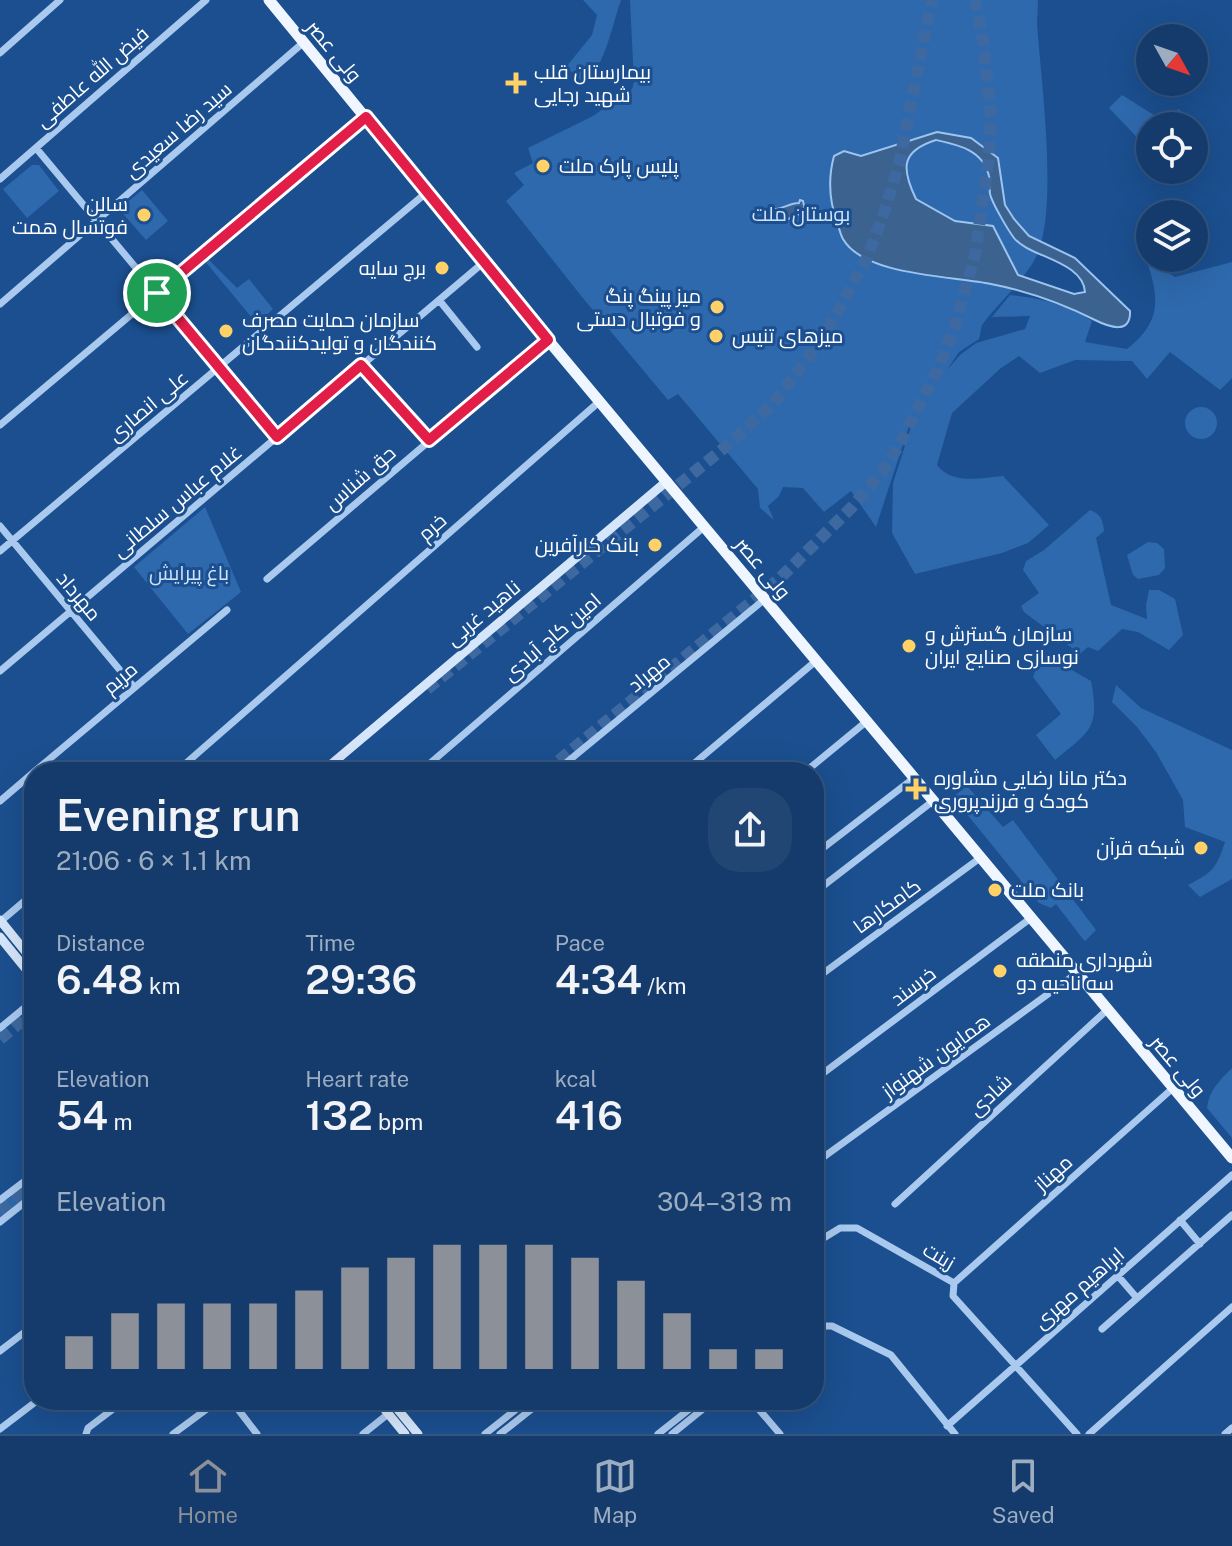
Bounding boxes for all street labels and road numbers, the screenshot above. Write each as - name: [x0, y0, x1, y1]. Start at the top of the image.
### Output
- street label: ولی عصر: [300, 14, 367, 87]
- street label: فیض الله عاطفی: [30, 21, 154, 133]
- street label: سید رضا سعیدی: [119, 77, 237, 184]
- street label: علی انصاری: [103, 366, 194, 447]
- street label: غلام عباس سلطانی: [107, 440, 248, 564]
- street label: حق شناس: [320, 441, 401, 516]
- street label: خرم: [413, 508, 452, 547]
- street label: ولی عصر: [729, 531, 796, 604]
- street label: مهرداد: [51, 567, 106, 626]
- street label: ناهید غربی: [441, 575, 526, 652]
- street label: امین کاج آبادی: [498, 588, 607, 688]
- street label: مهراد: [623, 649, 675, 698]
- street label: مریم: [98, 657, 143, 701]
- street label: کامکارها: [849, 874, 925, 938]
- street label: خرسند: [886, 961, 940, 1011]
- street label: همایون شهنواز: [876, 1009, 996, 1105]
- street label: ولی عصر: [1144, 1029, 1211, 1102]
- street label: شادی: [964, 1069, 1017, 1122]
- street label: مهناز: [1028, 1150, 1078, 1198]
- street label: زینت: [919, 1237, 959, 1275]
- street label: ابراهیم مهری: [1029, 1242, 1130, 1335]

